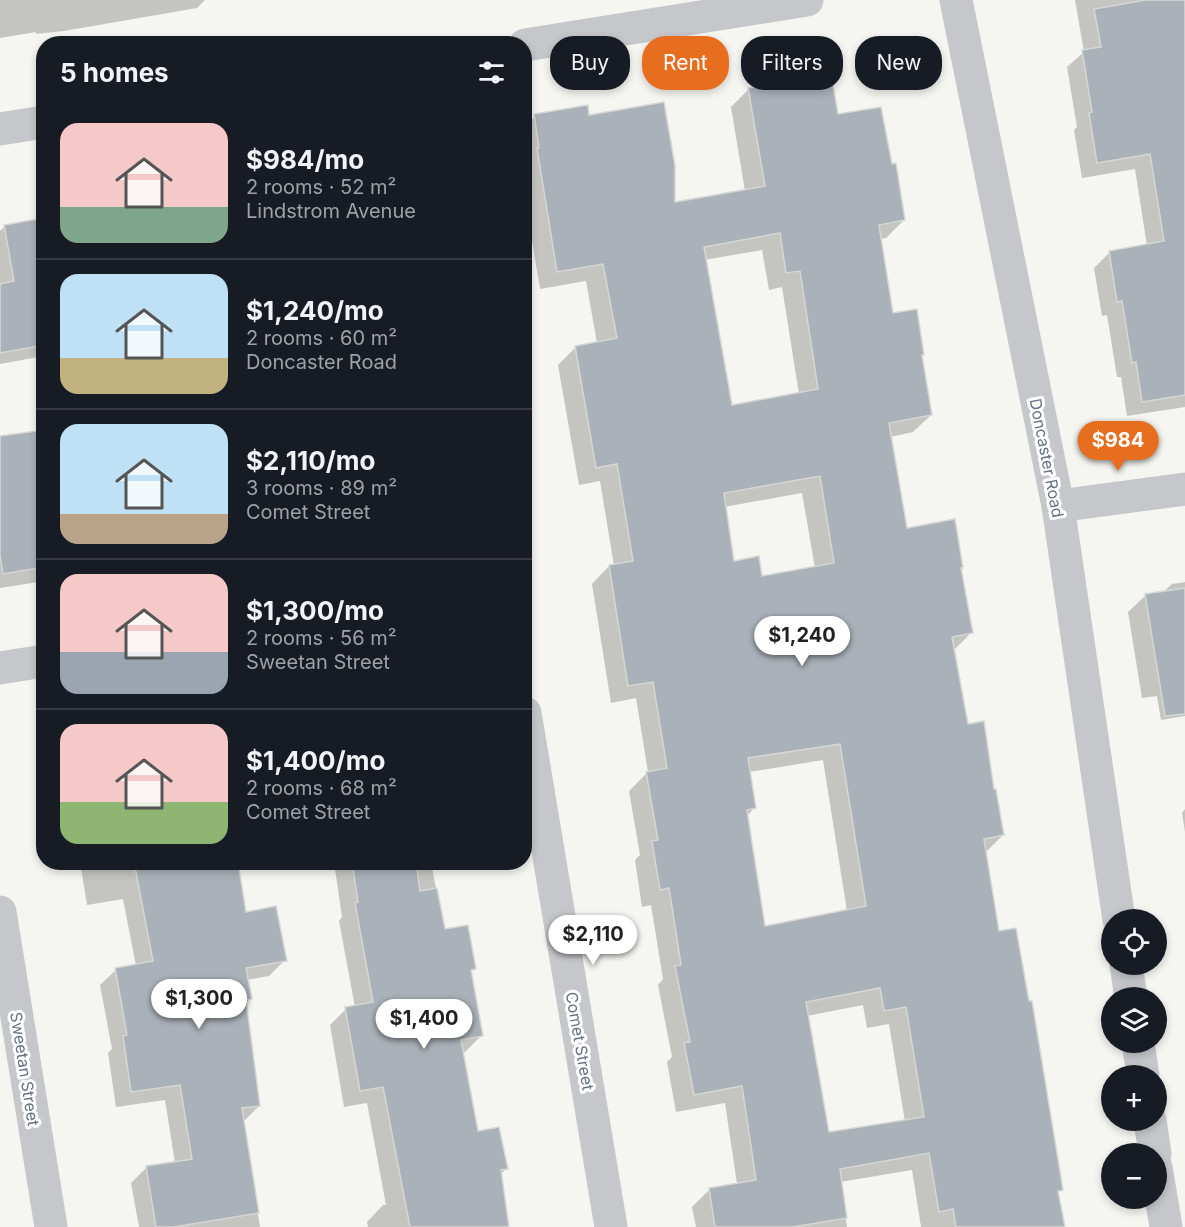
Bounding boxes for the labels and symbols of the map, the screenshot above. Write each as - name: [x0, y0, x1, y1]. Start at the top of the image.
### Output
- street label: Doncaster Road: [1026, 397, 1068, 519]
- pin: $984: [1082, 421, 1154, 472]
- pin: $1,240: [753, 616, 851, 667]
- pin: $2,110: [544, 915, 642, 966]
- pin: $1,300: [150, 979, 248, 1030]
- street label: Comet Street: [562, 990, 598, 1092]
- pin: $1,400: [375, 999, 473, 1050]
- street label: Sweetan Street: [6, 1011, 44, 1127]

